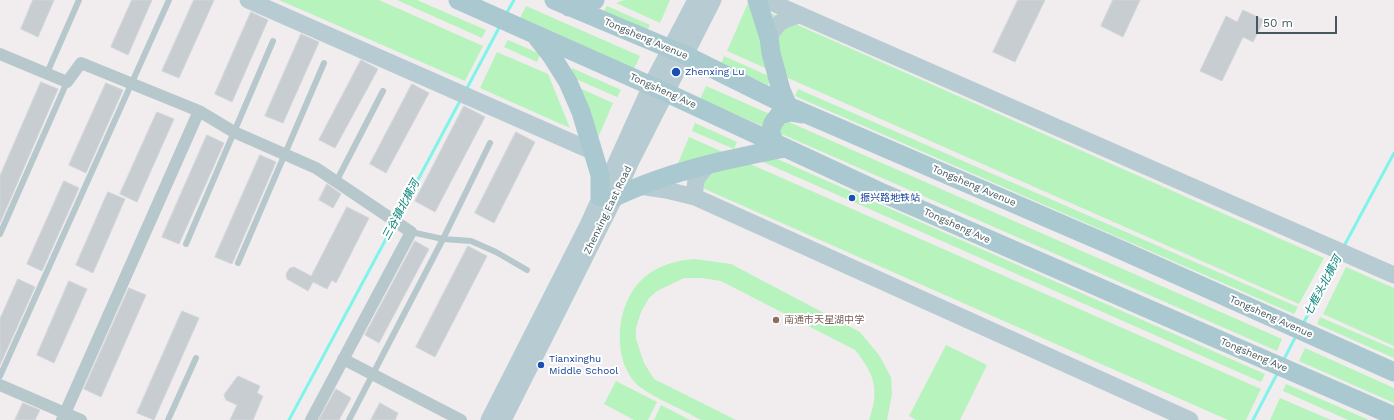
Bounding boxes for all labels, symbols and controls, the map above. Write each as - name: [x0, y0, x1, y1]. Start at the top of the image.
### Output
- scale bar: [1258, 8, 1339, 34]
- street label: Tongsheng Avenue: [602, 16, 690, 62]
- text: 50 m: [1263, 16, 1293, 30]
- marker: Zhenxing Lu: [670, 66, 682, 78]
- place label: Zhenxing Lu: [685, 66, 744, 78]
- street label: Tongsheng Ave: [628, 71, 698, 111]
- street label: Tongsheng Avenue: [930, 163, 1018, 209]
- street label: Zhenxing East Road: [581, 164, 635, 256]
- water label: 三谷镇北横河: [380, 178, 422, 242]
- place label: 振兴路地铁站: [860, 192, 920, 204]
- marker: 振兴路地铁站: [847, 193, 857, 203]
- street label: Tongsheng Ave: [922, 206, 992, 246]
- water label: 七框头北横河: [1302, 254, 1344, 318]
- street label: Tongsheng Avenue: [1227, 293, 1315, 341]
- place label: 南通市天星湖中学: [784, 314, 864, 326]
- marker: 南通市天星湖中学: [771, 315, 781, 325]
- street label: Tongsheng Ave: [1219, 335, 1289, 375]
- place label: Tianxinghu Middle School: [549, 353, 618, 376]
- marker: Tianxinghu Middle School: [536, 360, 546, 370]

